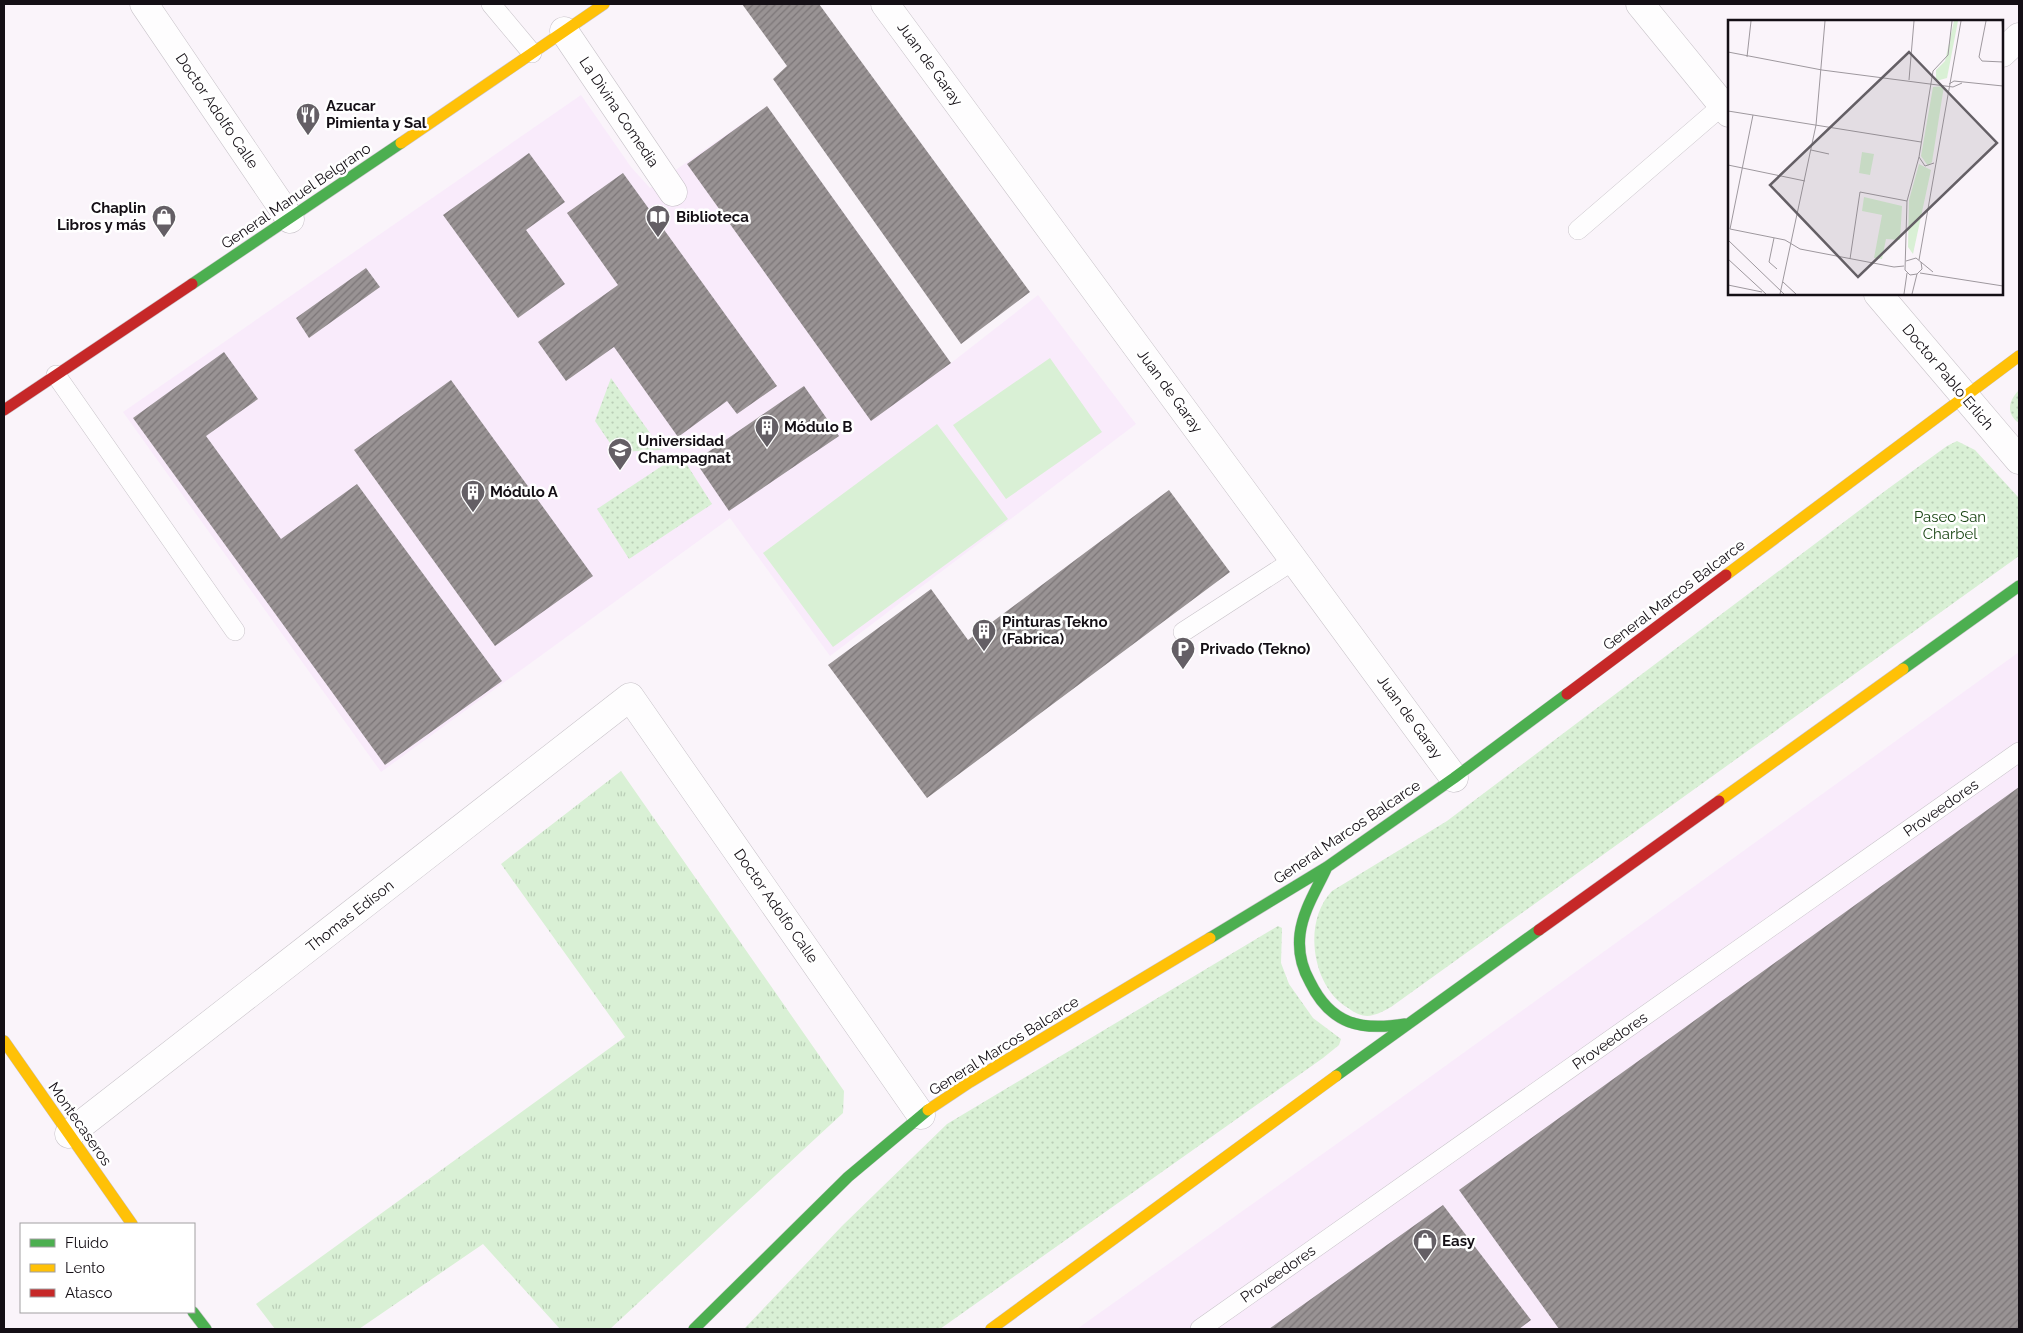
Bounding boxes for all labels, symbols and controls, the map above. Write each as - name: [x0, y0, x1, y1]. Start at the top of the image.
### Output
- street label: Juan de Garay: [894, 19, 966, 109]
- inset map: [1728, 20, 2003, 295]
- street label: Doctor Adolfo Calle: [172, 50, 262, 172]
- street label: La Divina Comedia: [575, 53, 663, 171]
- place label: Azucar Pimienta y Sal: [326, 97, 427, 132]
- restaurant icon: Azucar Pimienta y Sal: [295, 102, 321, 136]
- street label: General Manuel Belgrano: [218, 139, 374, 253]
- place label: Chaplin Libros y más: [57, 199, 146, 234]
- shop icon: Chaplin Libros y más: [151, 204, 177, 238]
- library icon: Biblioteca: [645, 204, 671, 238]
- place label: Biblioteca: [676, 208, 749, 226]
- street label: Doctor Pablo Erlich: [1898, 320, 1998, 434]
- street label: Juan de Garay: [1134, 346, 1206, 436]
- building icon: Módulo B: [754, 414, 780, 448]
- place label: Módulo B: [784, 418, 853, 436]
- place label: Universidad Champagnat: [638, 432, 731, 467]
- school or university icon: Universidad Champagnat: [607, 437, 633, 471]
- building icon: Módulo A: [460, 479, 486, 513]
- place label: Módulo A: [490, 483, 559, 501]
- park label: Paseo San Charbel: [1914, 508, 1986, 543]
- street label: General Marcos Balcarce: [1599, 536, 1749, 654]
- place label: Pinturas Tekno (Fabrica): [1002, 613, 1107, 648]
- building icon: Pinturas Tekno (Fabrica): [971, 618, 997, 652]
- parking icon: Privado (Tekno): [1170, 636, 1196, 670]
- place label: Privado (Tekno): [1200, 640, 1311, 658]
- street label: Juan de Garay: [1374, 672, 1446, 762]
- street label: Proveedores: [1900, 775, 1982, 841]
- street label: General Marcos Balcarce: [1270, 776, 1424, 888]
- street label: Doctor Adolfo Calle: [730, 845, 822, 967]
- street label: Thomas Edison: [303, 876, 397, 956]
- street label: General Marcos Balcarce: [926, 992, 1082, 1099]
- street label: Proveedores: [1569, 1008, 1651, 1074]
- street label: Montecaseros: [45, 1079, 115, 1169]
- legend: [20, 1223, 195, 1313]
- shop icon: Easy: [1412, 1228, 1438, 1262]
- place label: Easy: [1442, 1232, 1476, 1250]
- text: Fluido: [65, 1234, 108, 1252]
- street label: Proveedores: [1237, 1241, 1319, 1307]
- text: Lento: [65, 1259, 105, 1277]
- text: Atasco: [65, 1284, 112, 1302]

